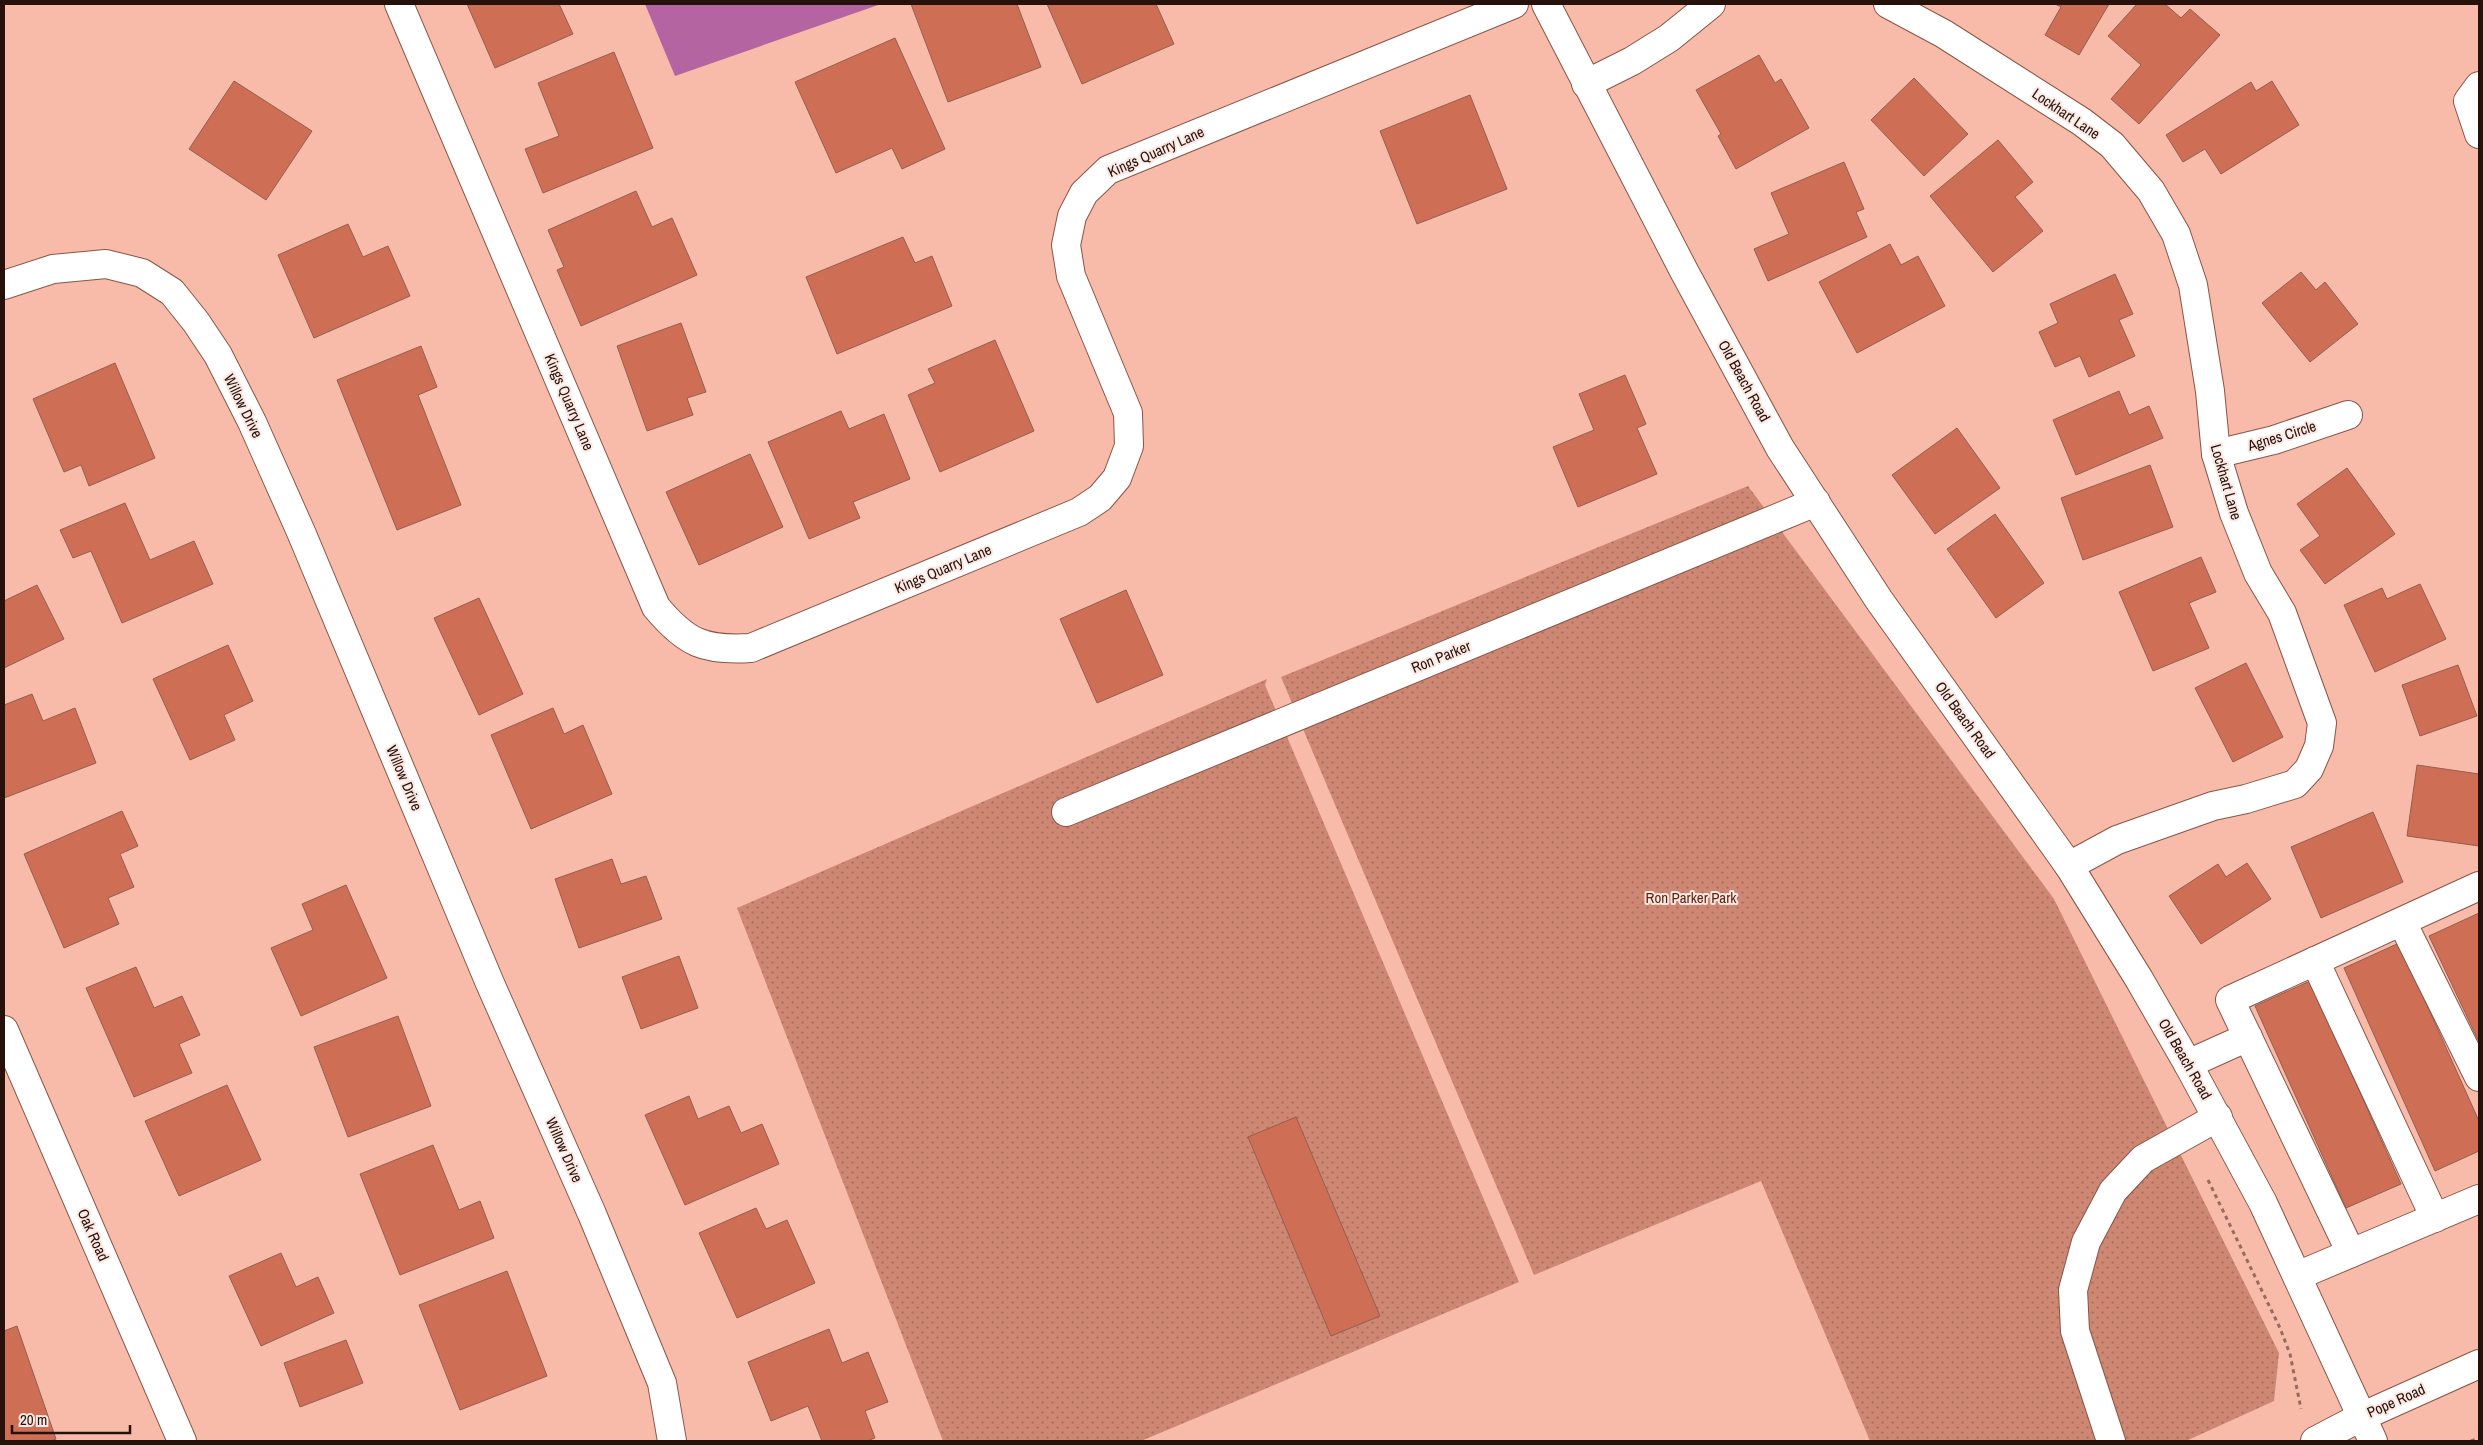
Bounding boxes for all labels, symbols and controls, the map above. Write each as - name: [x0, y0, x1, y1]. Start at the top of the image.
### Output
- street label: Lockhart Lane: [2028, 83, 2105, 144]
- street label: Kings Quarry Lane: [1104, 121, 1207, 182]
- street label: Old Beach Road: [1713, 336, 1776, 425]
- street label: Kings Quarry Lane: [540, 350, 599, 454]
- street label: Willow Drive: [219, 370, 268, 442]
- street label: Agnes Circle: [2244, 415, 2319, 456]
- street label: Lockhart Lane: [2206, 441, 2247, 522]
- street label: Kings Quarry Lane: [891, 539, 995, 598]
- street label: Ron Parker: [1408, 635, 1474, 678]
- street label: Old Beach Road: [1930, 677, 2000, 762]
- street label: Willow Drive: [381, 742, 428, 814]
- park label: Ron Parker Park: [1646, 887, 1737, 908]
- street label: Old Beach Road: [2154, 1014, 2217, 1103]
- street label: Willow Drive: [541, 1114, 588, 1186]
- street label: Oak Road: [73, 1205, 114, 1264]
- street label: Pope Road: [2363, 1378, 2428, 1423]
- scale bar: [12, 1402, 130, 1434]
- text: 20 m: [20, 1409, 47, 1430]

